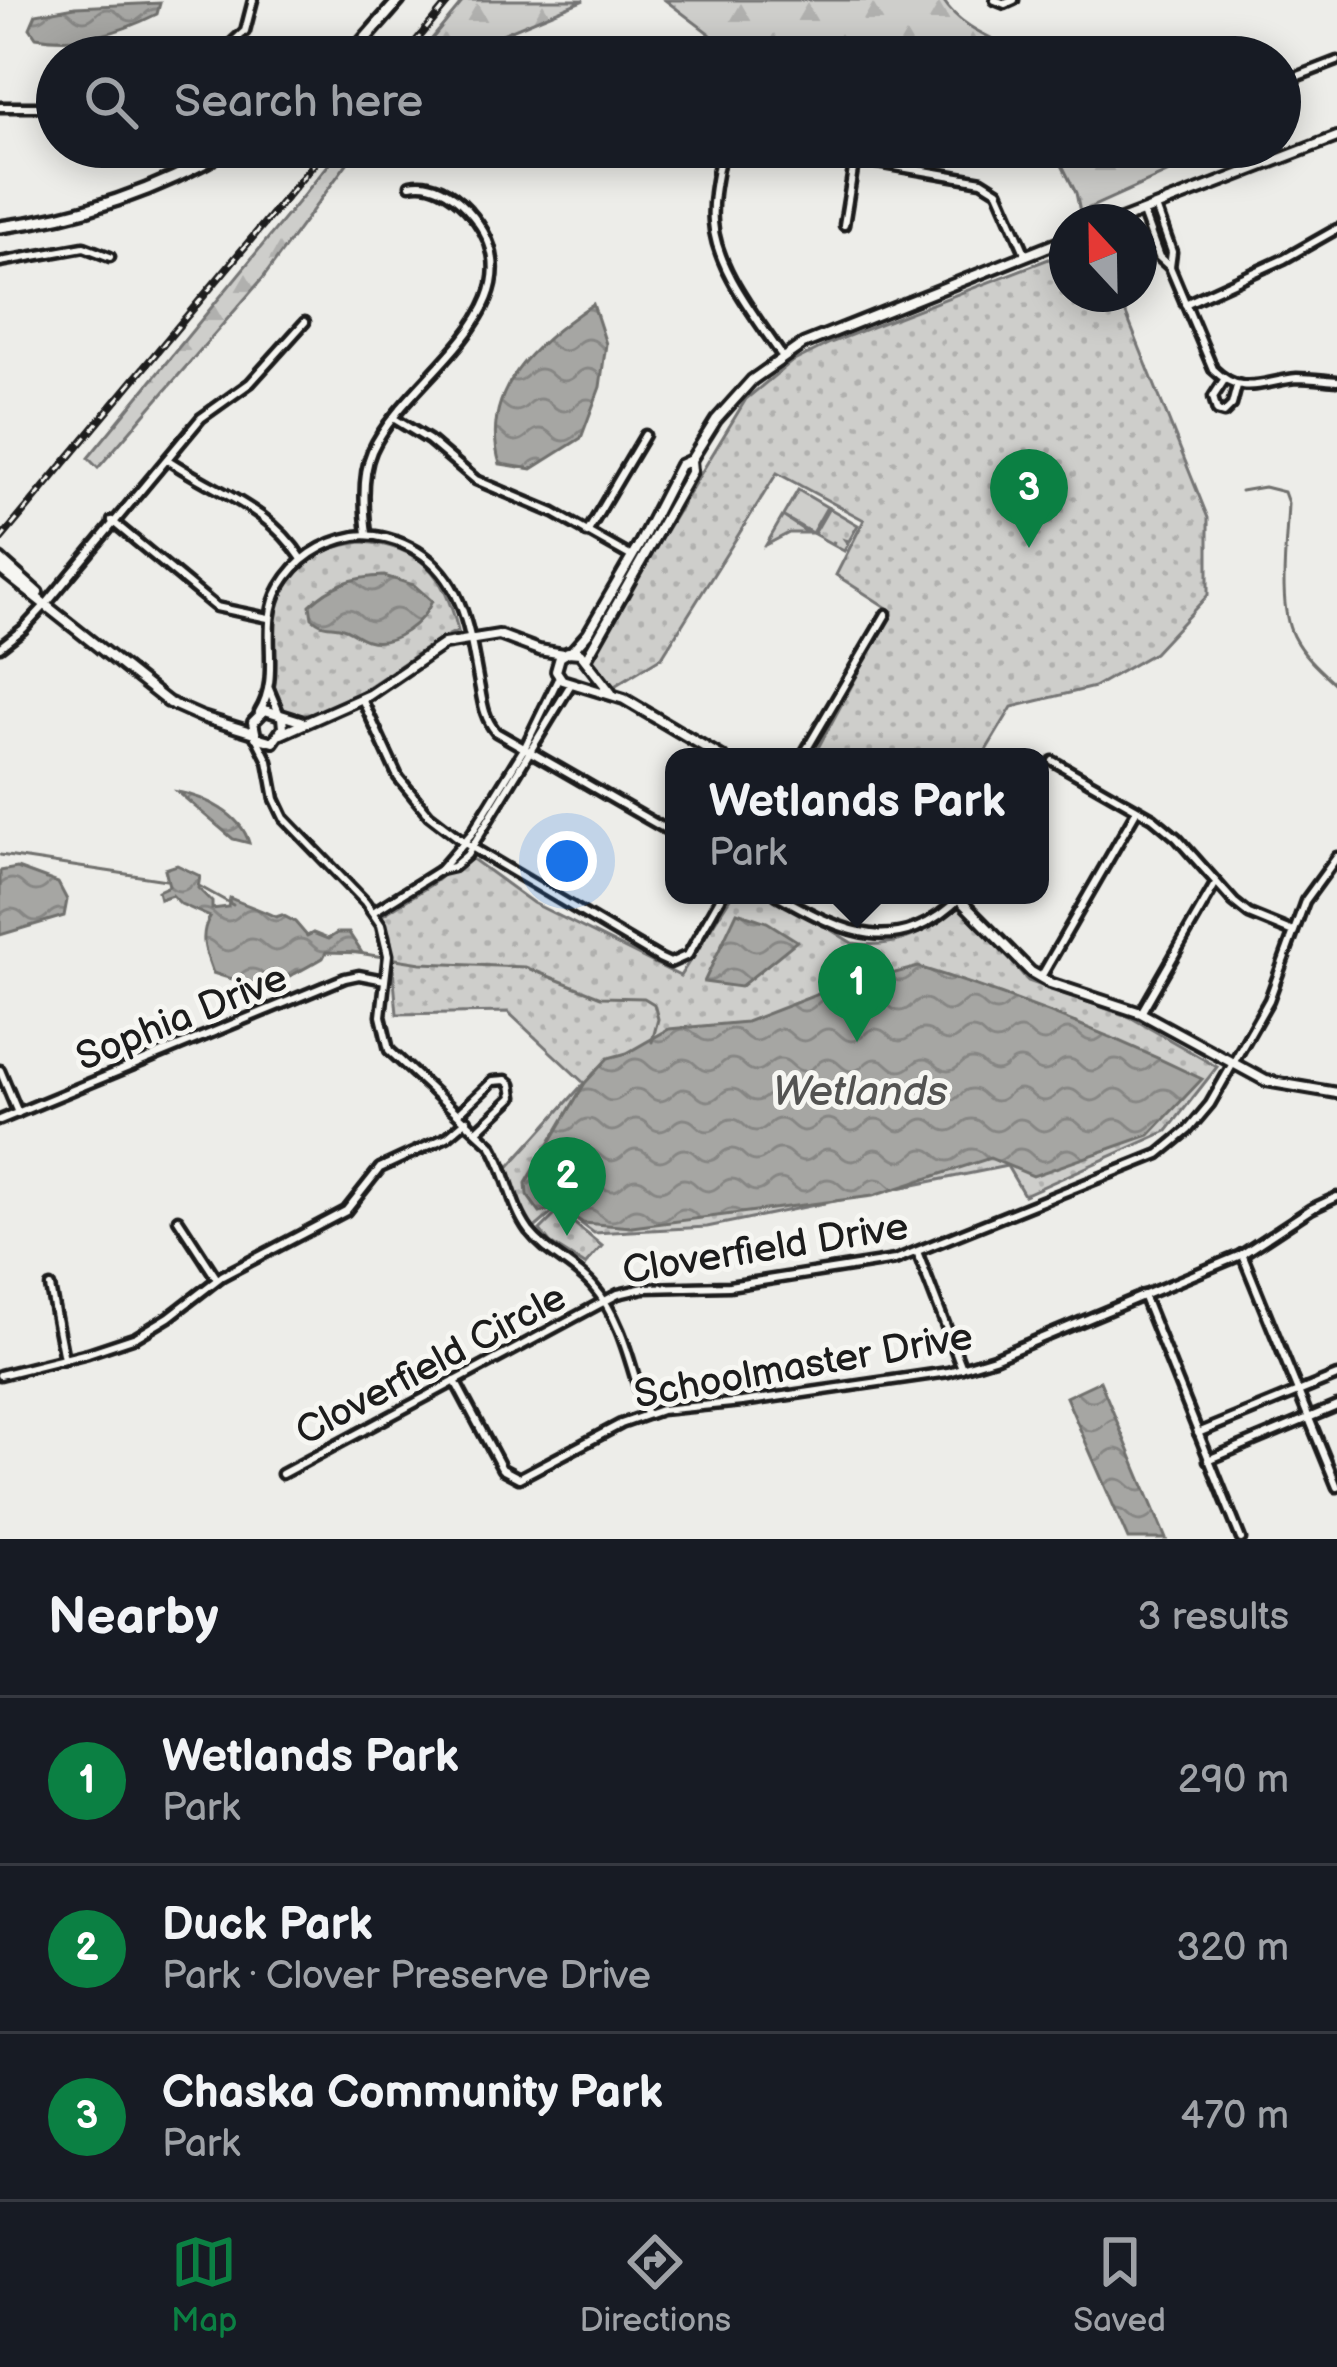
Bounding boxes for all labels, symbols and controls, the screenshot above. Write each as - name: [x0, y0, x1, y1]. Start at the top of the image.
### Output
- search box: [36, 36, 1301, 168]
- icon: search: [78, 69, 144, 135]
- text: Search here: [174, 75, 423, 130]
- north arrow: [1049, 204, 1157, 312]
- pin: 3: [990, 449, 1068, 548]
- popup: [665, 748, 1049, 904]
- text: Wetlands Park: [709, 775, 1005, 830]
- text: Park: [709, 830, 787, 877]
- your location: [537, 831, 597, 891]
- pin: 1: [818, 943, 896, 1042]
- street label: Sophia Drive: [70, 955, 294, 1082]
- water label: Wetlands: [772, 1067, 948, 1118]
- pin: 2: [528, 1137, 606, 1236]
- street label: Cloverfield Drive: [619, 1204, 912, 1295]
- street label: Cloverfield Circle: [288, 1274, 574, 1456]
- street label: Schoolmaster Drive: [631, 1314, 976, 1419]
- text: Nearby: [48, 1587, 219, 1648]
- text: 3 results: [1137, 1594, 1289, 1641]
- text: Wetlands Park: [162, 1730, 459, 1785]
- text: 1: [79, 1757, 95, 1804]
- text: 290 m: [1178, 1757, 1289, 1804]
- text: Park: [162, 1785, 240, 1832]
- text: Duck Park: [162, 1898, 372, 1953]
- text: 2: [75, 1925, 99, 1972]
- text: 320 m: [1176, 1925, 1289, 1972]
- text: Park · Clover Preserve Drive: [162, 1953, 651, 2000]
- text: Chaska Community Park: [162, 2066, 663, 2121]
- text: 3: [76, 2093, 98, 2140]
- text: 470 m: [1180, 2093, 1289, 2140]
- text: Park: [162, 2121, 240, 2168]
- tab: Map: [171, 2229, 237, 2341]
- tab: Directions: [580, 2229, 731, 2341]
- tab: Saved: [1073, 2229, 1166, 2341]

